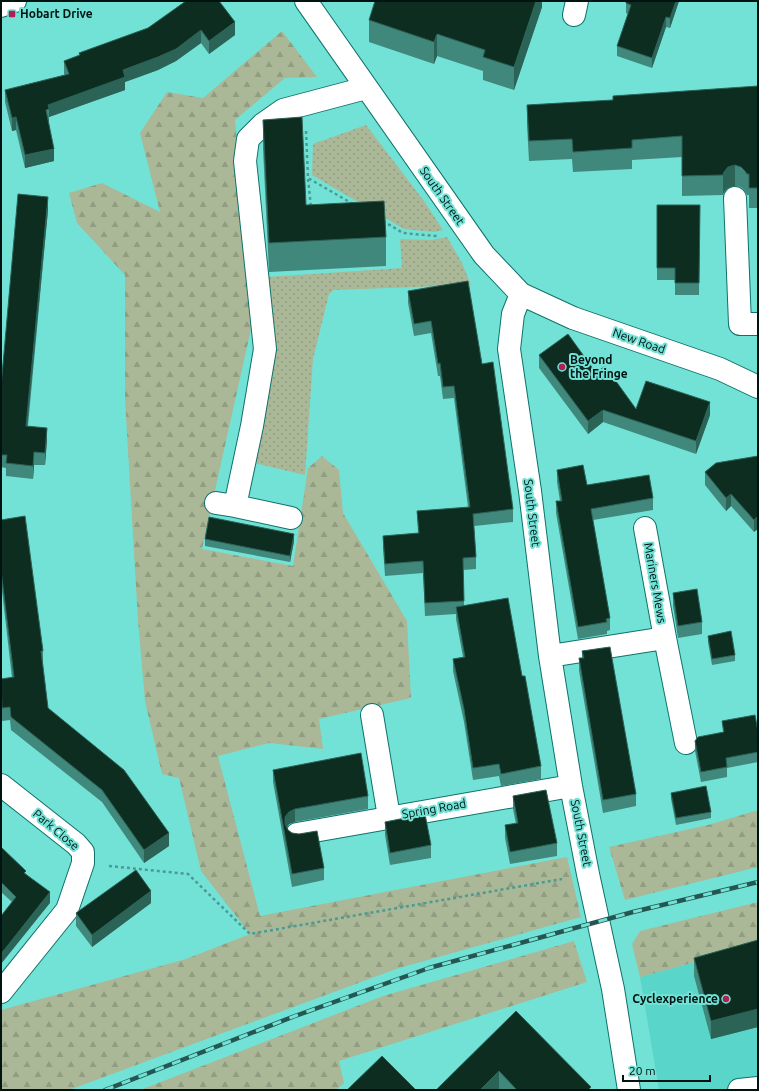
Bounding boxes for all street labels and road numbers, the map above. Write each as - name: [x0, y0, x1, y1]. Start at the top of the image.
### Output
- street label: South Street: [418, 164, 467, 228]
- street label: New Road: [611, 325, 667, 356]
- street label: South Street: [522, 478, 543, 548]
- street label: Mariners Mews: [642, 542, 669, 624]
- street label: Spring Road: [401, 796, 467, 821]
- street label: South Street: [569, 798, 594, 868]
- street label: Park Close: [31, 807, 82, 853]

